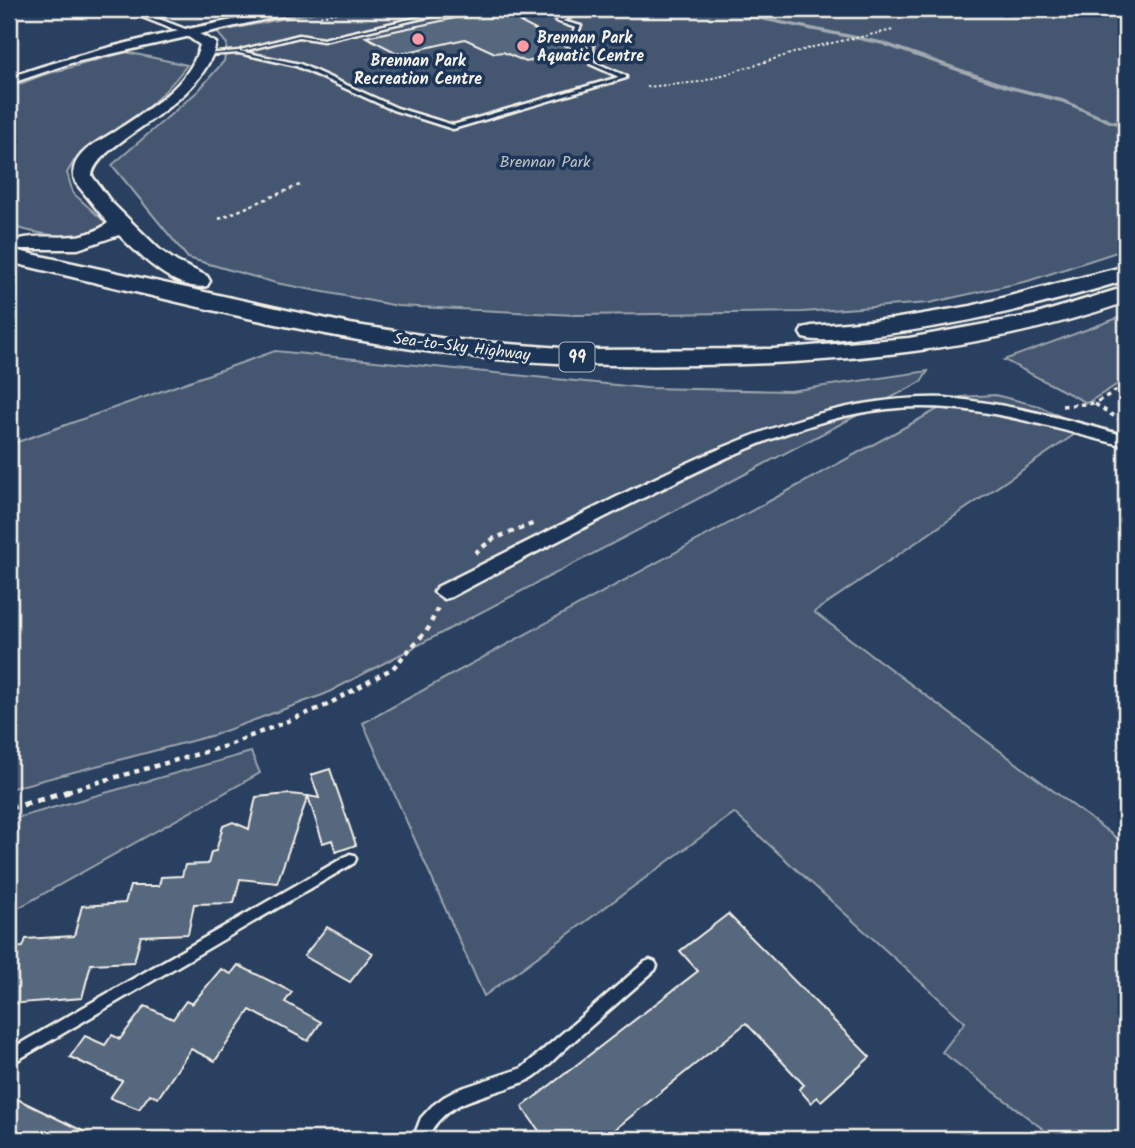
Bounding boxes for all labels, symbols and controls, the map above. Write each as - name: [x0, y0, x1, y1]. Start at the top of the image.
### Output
- place label: Brennan Park Aquatic Centre: [537, 26, 644, 69]
- marker: Brennan Park Recreation Centre: [410, 31, 426, 47]
- marker: Brennan Park Aquatic Centre: [515, 38, 531, 54]
- place label: Brennan Park Recreation Centre: [354, 49, 482, 92]
- park label: Brennan Park: [499, 150, 591, 175]
- street label: Sea-to-Sky Highway: [392, 327, 532, 368]
- road number: 99: [560, 342, 594, 372]

